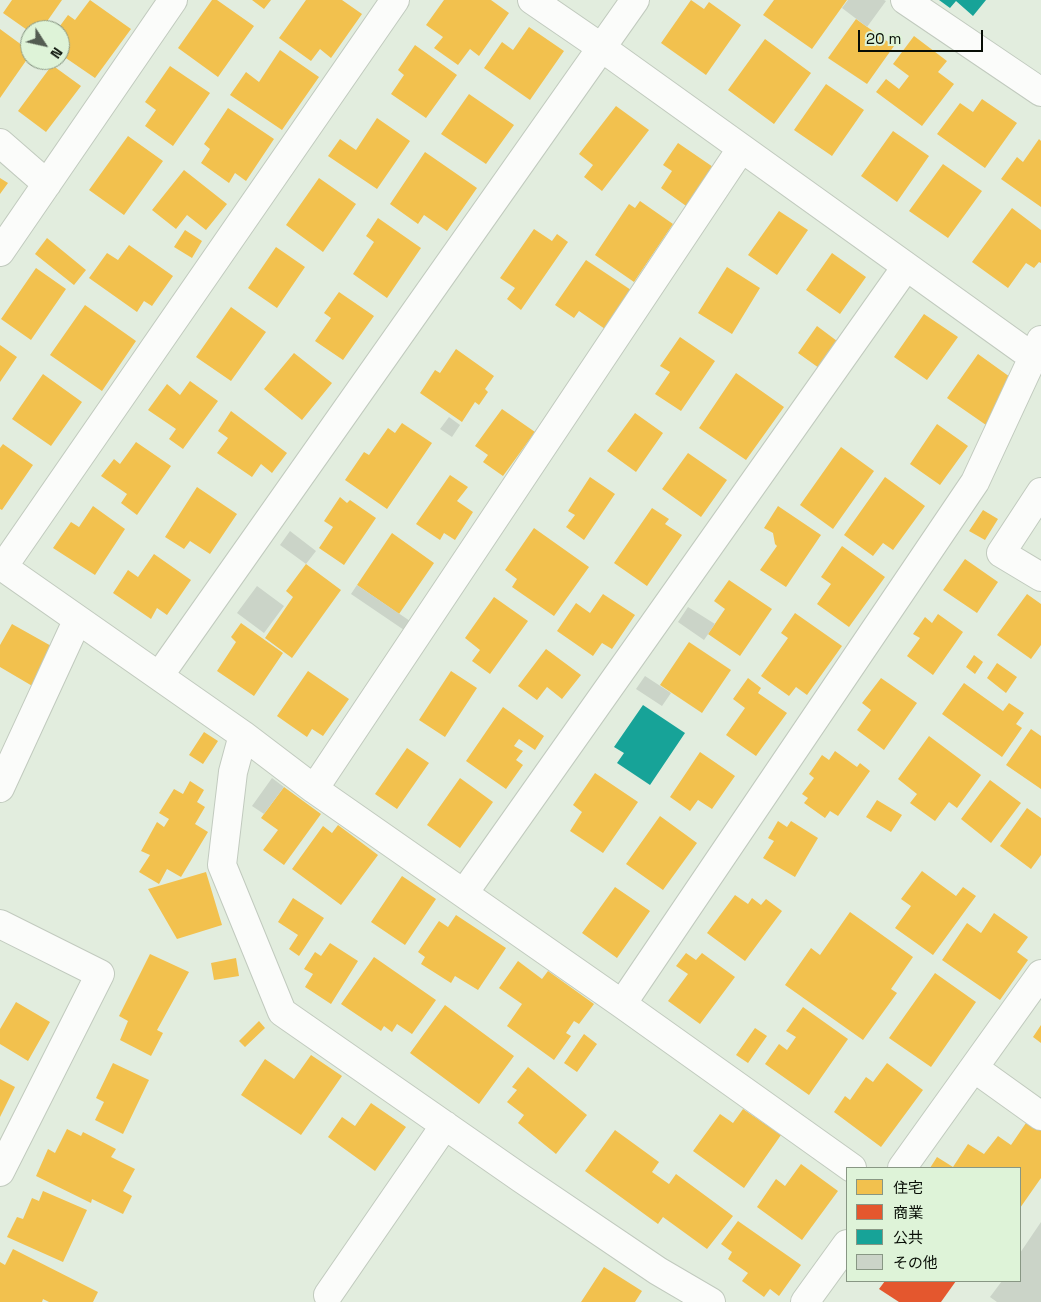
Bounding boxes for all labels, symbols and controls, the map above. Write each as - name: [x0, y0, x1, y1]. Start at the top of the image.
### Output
- north arrow: [20, 20, 70, 70]
- scale bar: [861, 20, 986, 52]
- text: 20 m: [866, 29, 901, 48]
- text: N: [46, 44, 67, 62]
- legend: [846, 1167, 1021, 1282]
- text: 住宅: [893, 1178, 923, 1197]
- text: 商業: [893, 1203, 923, 1222]
- text: 公共: [893, 1228, 923, 1247]
- text: その他: [893, 1253, 938, 1272]

